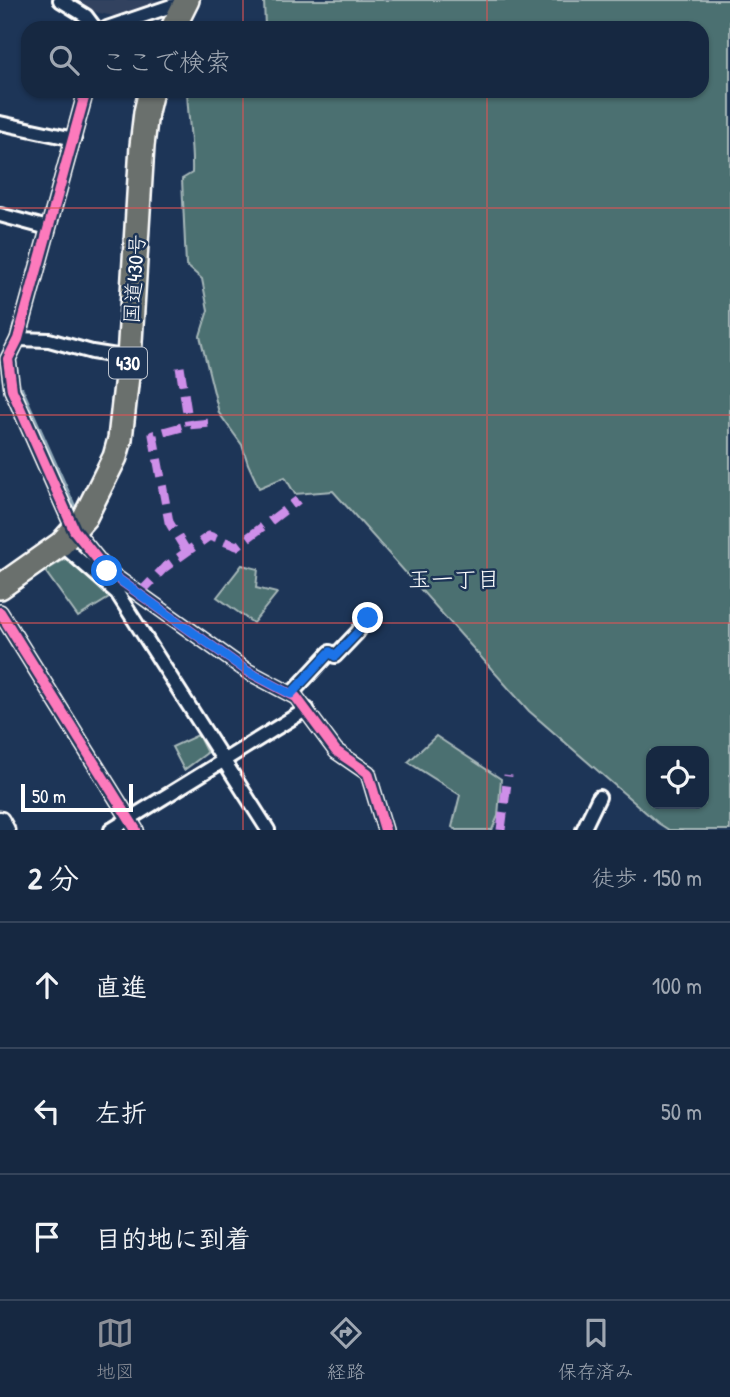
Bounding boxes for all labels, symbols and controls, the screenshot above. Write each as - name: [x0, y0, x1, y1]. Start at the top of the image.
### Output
- search box: [21, 21, 709, 98]
- icon: search: [45, 41, 83, 79]
- text: ここで検索: [101, 44, 231, 79]
- street label: 国道430号: [116, 233, 152, 325]
- road number: 430: [109, 348, 147, 378]
- route start: [91, 555, 122, 586]
- district label: 玉一丁目: [408, 563, 500, 594]
- route end: [352, 602, 383, 633]
- map controls: [646, 746, 709, 809]
- button: locate: [646, 746, 709, 809]
- scale bar: [21, 781, 133, 813]
- text: 50 m: [32, 783, 66, 809]
- text: 2 分: [28, 858, 79, 898]
- text: 徒歩 · 150 m: [592, 862, 702, 893]
- icon: ahead: [28, 966, 66, 1004]
- text: 直進: [95, 969, 147, 1004]
- text: 100 m: [652, 970, 702, 1001]
- icon: left: [28, 1092, 66, 1130]
- text: 左折: [95, 1095, 147, 1130]
- text: 50 m: [661, 1096, 702, 1127]
- icon: arrive: [28, 1218, 66, 1256]
- text: 目的地に到着: [95, 1221, 251, 1256]
- tab: 地図: [96, 1314, 134, 1384]
- tab: 経路: [327, 1314, 365, 1384]
- tab: 保存済み: [558, 1314, 634, 1384]

